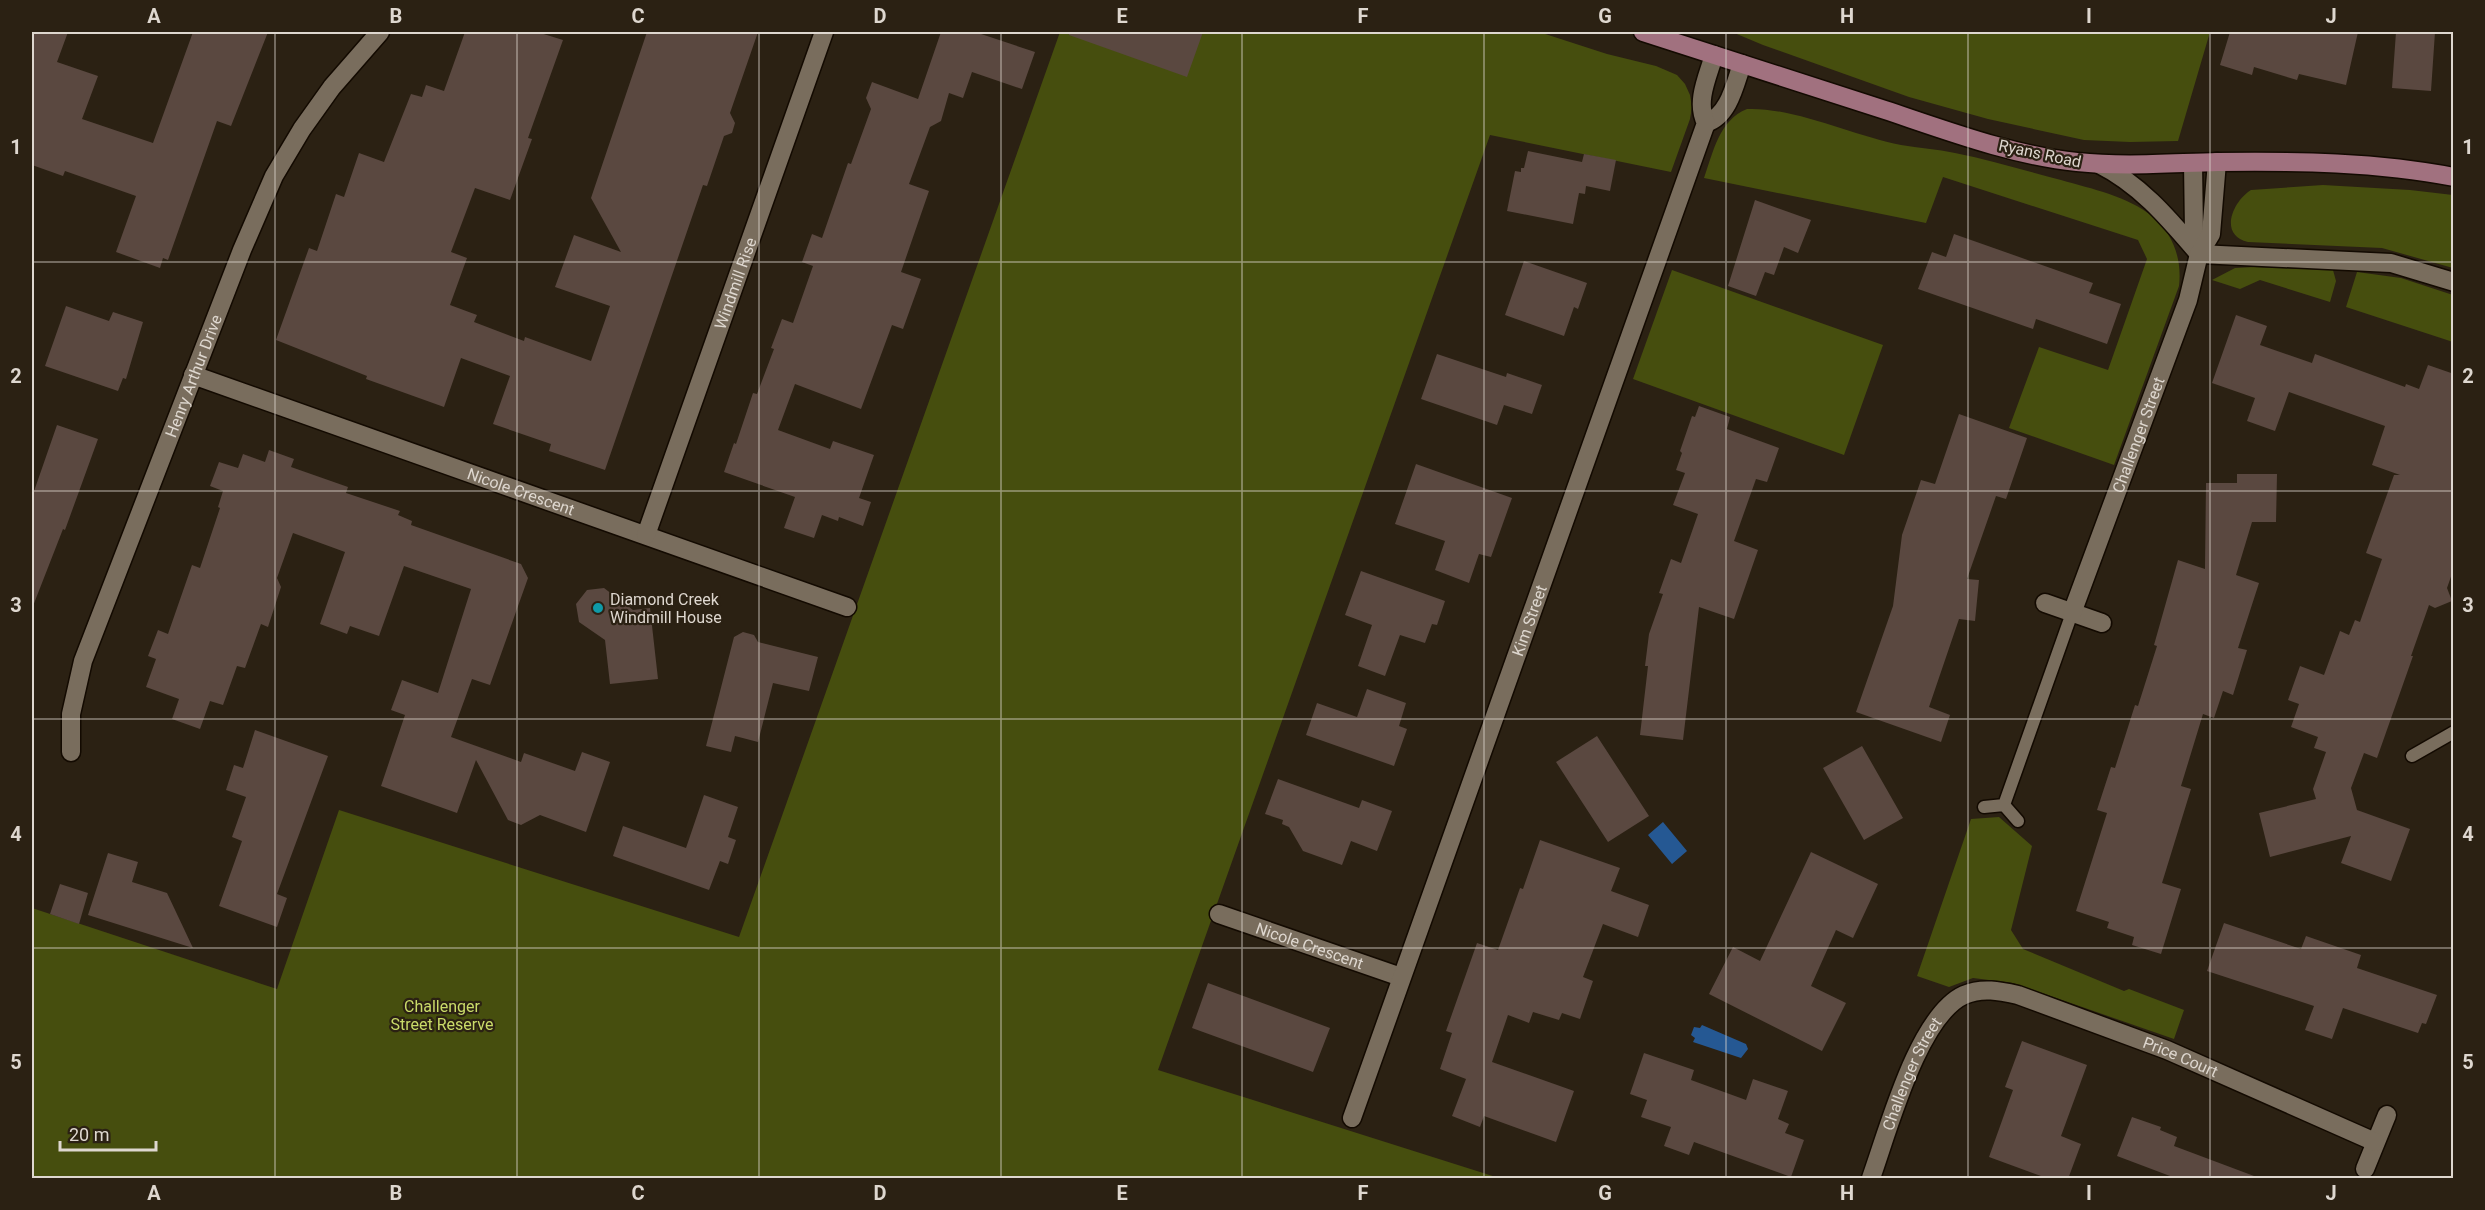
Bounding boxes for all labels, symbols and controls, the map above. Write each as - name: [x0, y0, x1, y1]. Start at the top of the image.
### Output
- text: A: [147, 4, 161, 28]
- text: B: [390, 4, 402, 28]
- text: C: [631, 4, 645, 28]
- text: D: [874, 4, 887, 28]
- text: E: [1116, 4, 1128, 28]
- text: F: [1358, 4, 1369, 28]
- text: G: [1598, 4, 1612, 28]
- text: H: [1840, 4, 1854, 28]
- text: I: [2086, 4, 2092, 28]
- text: J: [2325, 4, 2337, 28]
- text: 1: [10, 135, 22, 159]
- street label: Ryans Road: [1997, 135, 2083, 171]
- text: 1: [2462, 135, 2474, 159]
- street label: Windmill Rise: [711, 235, 761, 332]
- street label: Henry Arthur Drive: [161, 312, 226, 440]
- text: 2: [10, 364, 22, 388]
- text: 2: [2462, 364, 2474, 388]
- street label: Challenger Street: [2108, 374, 2169, 496]
- street label: Nicole Crescent: [465, 464, 577, 520]
- street label: Kim Street: [1508, 583, 1551, 659]
- place label: Diamond Creek Windmill House: [610, 590, 722, 627]
- text: 3: [10, 593, 22, 617]
- text: 3: [2462, 593, 2474, 617]
- marker: Diamond Creek Windmill House: [591, 601, 605, 615]
- text: 4: [10, 822, 22, 846]
- text: 4: [2462, 822, 2474, 846]
- street label: Nicole Crescent: [1253, 918, 1366, 973]
- park label: Challenger Street Reserve: [391, 997, 493, 1034]
- street label: Challenger Street: [1879, 1013, 1946, 1133]
- street label: Price Court: [2140, 1033, 2221, 1081]
- text: 5: [10, 1050, 22, 1074]
- text: 5: [2462, 1050, 2474, 1074]
- scale bar: [60, 1114, 156, 1152]
- text: 20 m: [69, 1124, 109, 1145]
- text: A: [147, 1181, 161, 1205]
- text: B: [390, 1181, 402, 1205]
- text: C: [631, 1181, 645, 1205]
- text: D: [874, 1181, 887, 1205]
- text: E: [1116, 1181, 1128, 1205]
- text: F: [1358, 1181, 1369, 1205]
- text: G: [1598, 1181, 1612, 1205]
- text: H: [1840, 1181, 1854, 1205]
- text: I: [2086, 1181, 2092, 1205]
- text: J: [2325, 1181, 2337, 1205]

